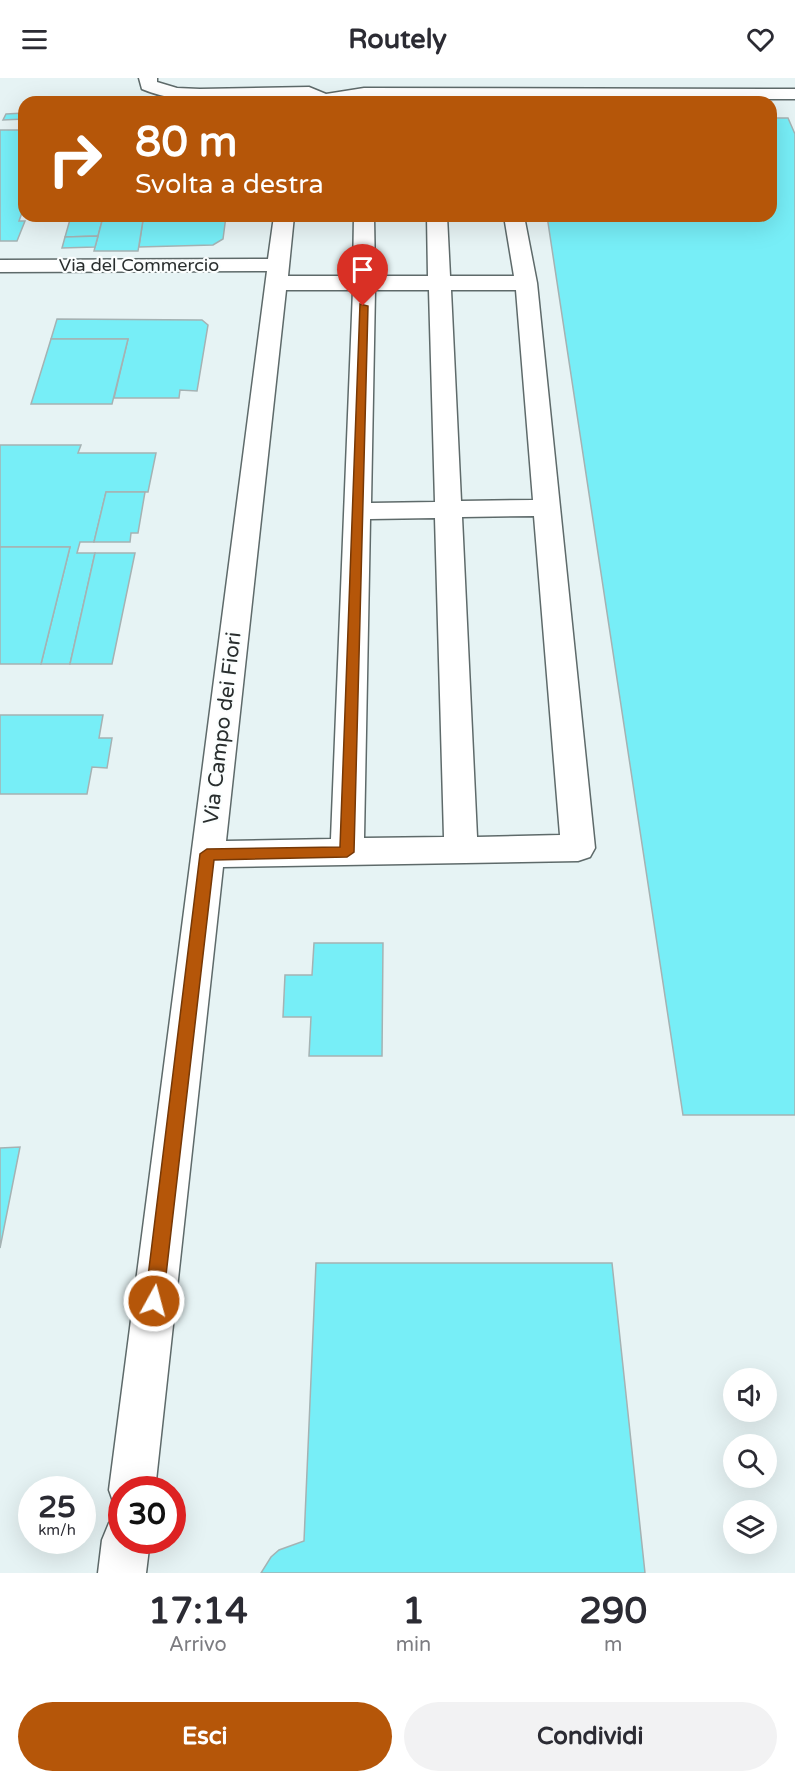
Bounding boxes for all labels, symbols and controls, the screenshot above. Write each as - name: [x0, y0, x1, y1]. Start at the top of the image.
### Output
- icon: menu: [18, 23, 51, 56]
- text: Routely: [348, 23, 447, 56]
- icon: heart: [744, 23, 777, 56]
- text: 80 m: [135, 117, 237, 168]
- icon: right: [36, 120, 114, 198]
- text: Svolta a destra: [135, 168, 324, 201]
- pin: [337, 244, 388, 306]
- icon: arrive: [346, 253, 379, 286]
- street label: Via del Commercio: [59, 254, 219, 276]
- street label: Via Campo dei Fiori: [198, 630, 247, 826]
- position arrow: [122, 1269, 186, 1333]
- map controls: [723, 1368, 777, 1554]
- button: sound: [723, 1368, 777, 1422]
- button: search: [723, 1434, 777, 1488]
- speed limit sign: 30: [108, 1476, 186, 1554]
- text: 25: [38, 1489, 76, 1526]
- button: layers: [723, 1500, 777, 1554]
- text: km/h: [38, 1521, 76, 1539]
- text: 17:14: [148, 1590, 248, 1633]
- text: 1: [402, 1590, 425, 1633]
- text: 290: [579, 1590, 647, 1633]
- text: Arrivo: [169, 1633, 227, 1657]
- text: min: [396, 1633, 431, 1657]
- text: m: [604, 1633, 622, 1657]
- button: Esci: [18, 1702, 392, 1771]
- button: Condividi: [404, 1702, 777, 1771]

